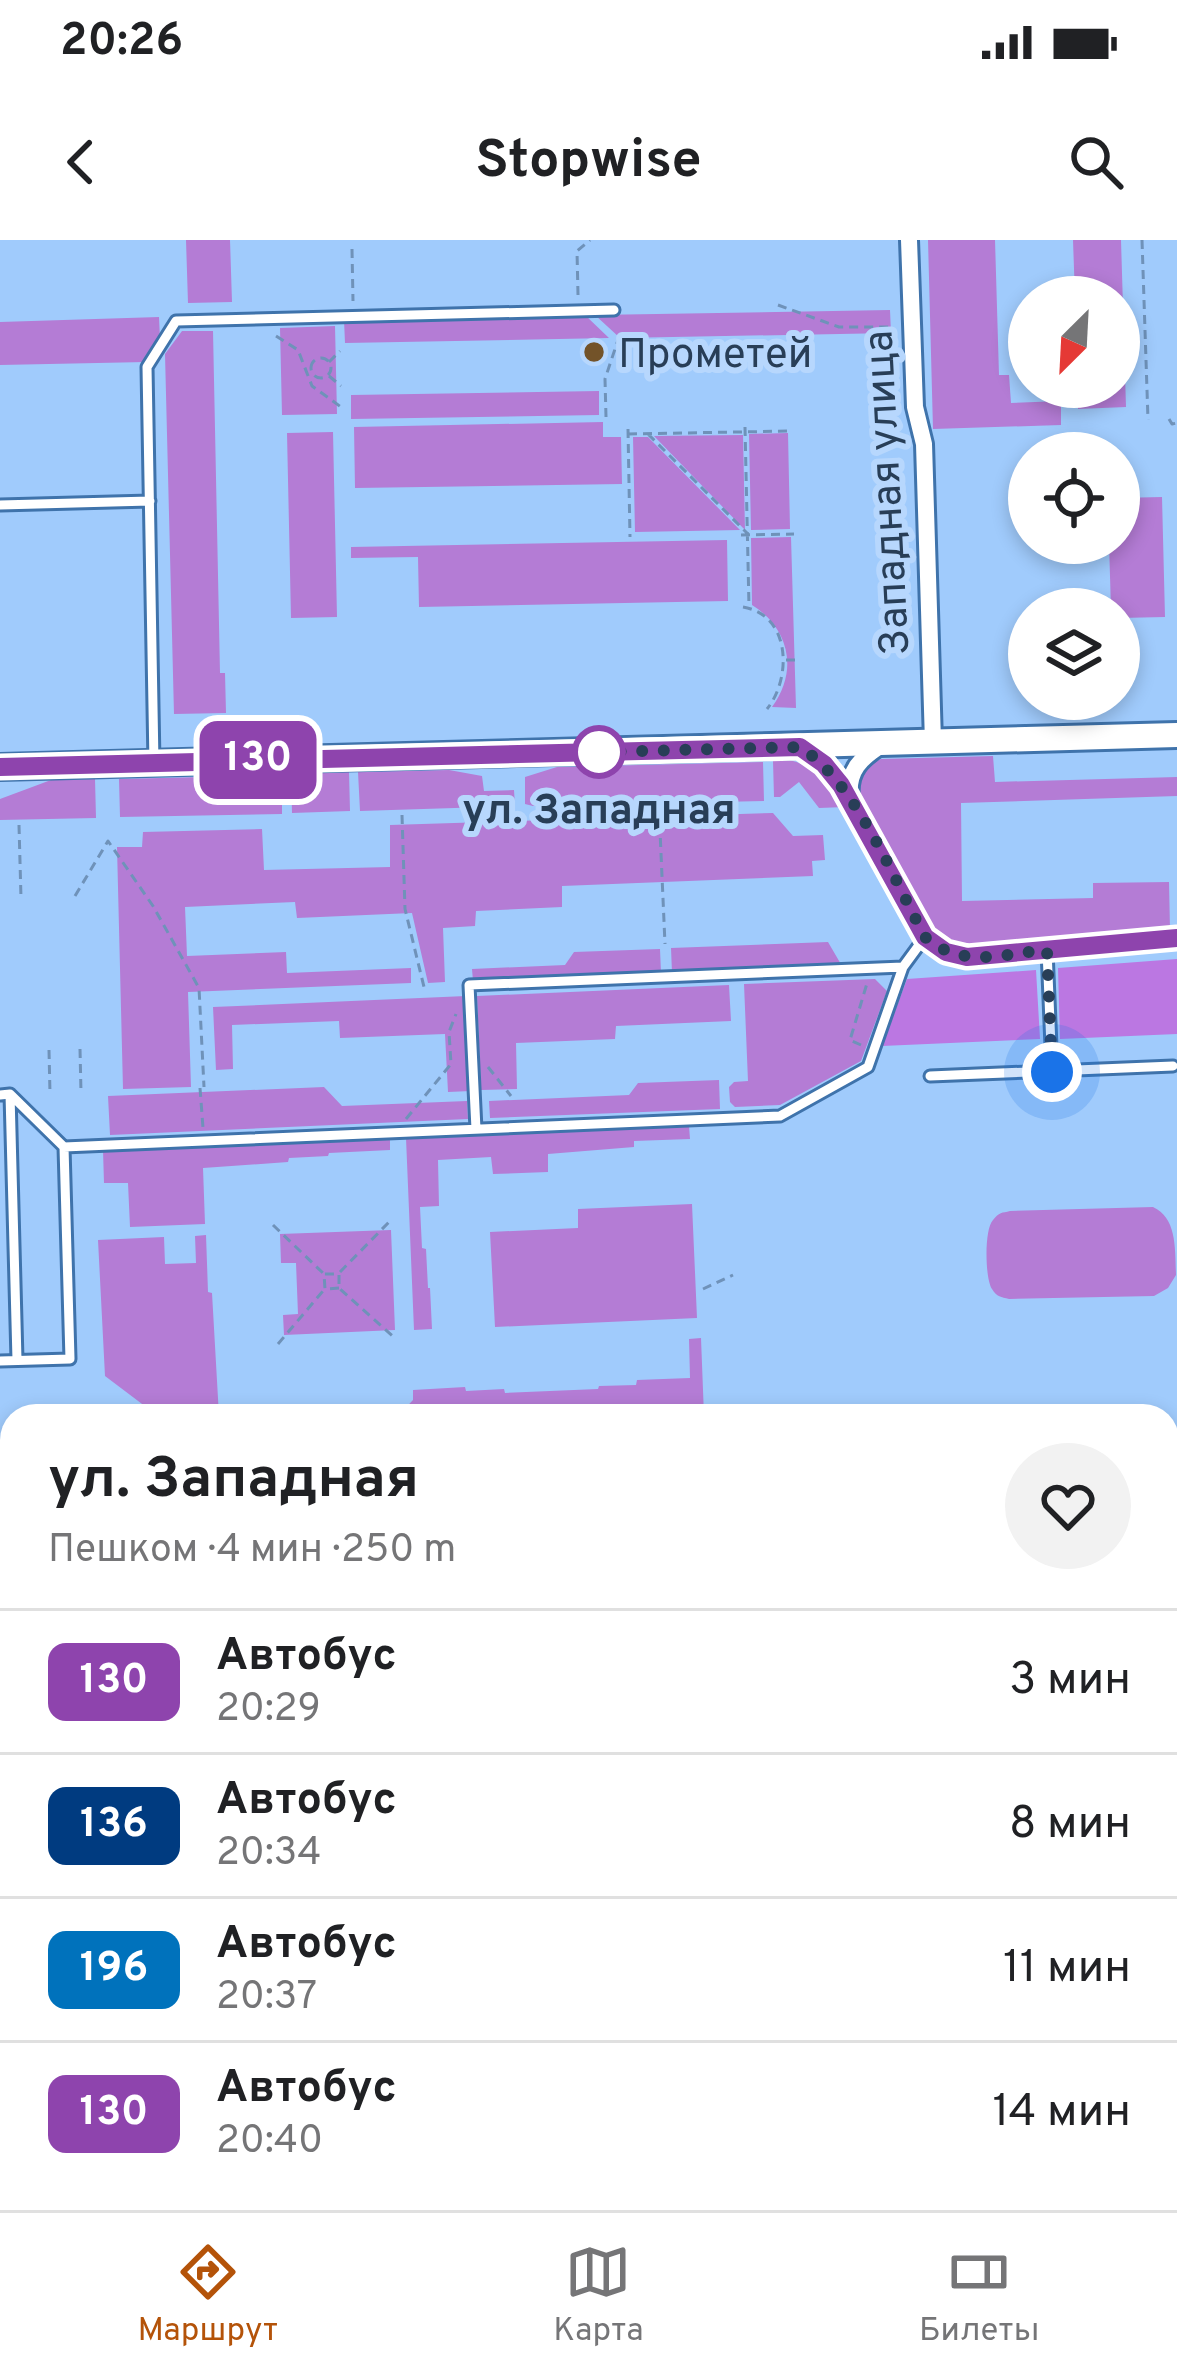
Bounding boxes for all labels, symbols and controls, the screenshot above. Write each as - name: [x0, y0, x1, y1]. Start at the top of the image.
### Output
- text: 20:26: [60, 14, 183, 71]
- text: Stopwise: [475, 128, 702, 197]
- icon: back: [48, 129, 114, 195]
- icon: search: [1063, 129, 1129, 195]
- north arrow: [1008, 276, 1140, 408]
- map controls: [1008, 276, 1140, 720]
- street label: Западная улица: [855, 329, 924, 657]
- place label: Прометей: [618, 330, 813, 383]
- marker: Прометей: [581, 339, 607, 365]
- button: locate: [1008, 432, 1140, 564]
- button: layers: [1008, 588, 1140, 720]
- line badge: 130: [189, 721, 327, 799]
- marker: ул. Западная: [574, 727, 624, 777]
- text: 130: [224, 733, 292, 786]
- place label: ул. Западная: [462, 786, 736, 839]
- your location: [1022, 1042, 1082, 1102]
- button: heart: [1005, 1443, 1131, 1569]
- text: ул. Западная: [48, 1446, 419, 1518]
- text: Пешком · 4 мин · 250 m: [48, 1527, 456, 1576]
- text: Автобус: [216, 1629, 397, 1686]
- text: 3 мин: [1009, 1653, 1131, 1710]
- text: 130: [80, 1655, 148, 1708]
- text: 20:29: [216, 1686, 321, 1735]
- text: Автобус: [216, 1773, 397, 1830]
- text: 8 мин: [1009, 1797, 1131, 1854]
- text: 136: [80, 1799, 148, 1852]
- text: 20:34: [216, 1830, 321, 1879]
- text: Автобус: [216, 1917, 397, 1974]
- text: 11 мин: [1003, 1941, 1131, 1998]
- text: 196: [80, 1943, 148, 1996]
- text: 20:37: [216, 1974, 317, 2023]
- text: Автобус: [216, 2061, 397, 2118]
- text: 14 мин: [993, 2085, 1131, 2142]
- text: 130: [80, 2087, 148, 2140]
- text: 20:40: [216, 2118, 323, 2167]
- tab: Маршрут: [138, 2239, 278, 2353]
- tab: Карта: [553, 2239, 644, 2353]
- tab: Билеты: [919, 2239, 1039, 2353]

